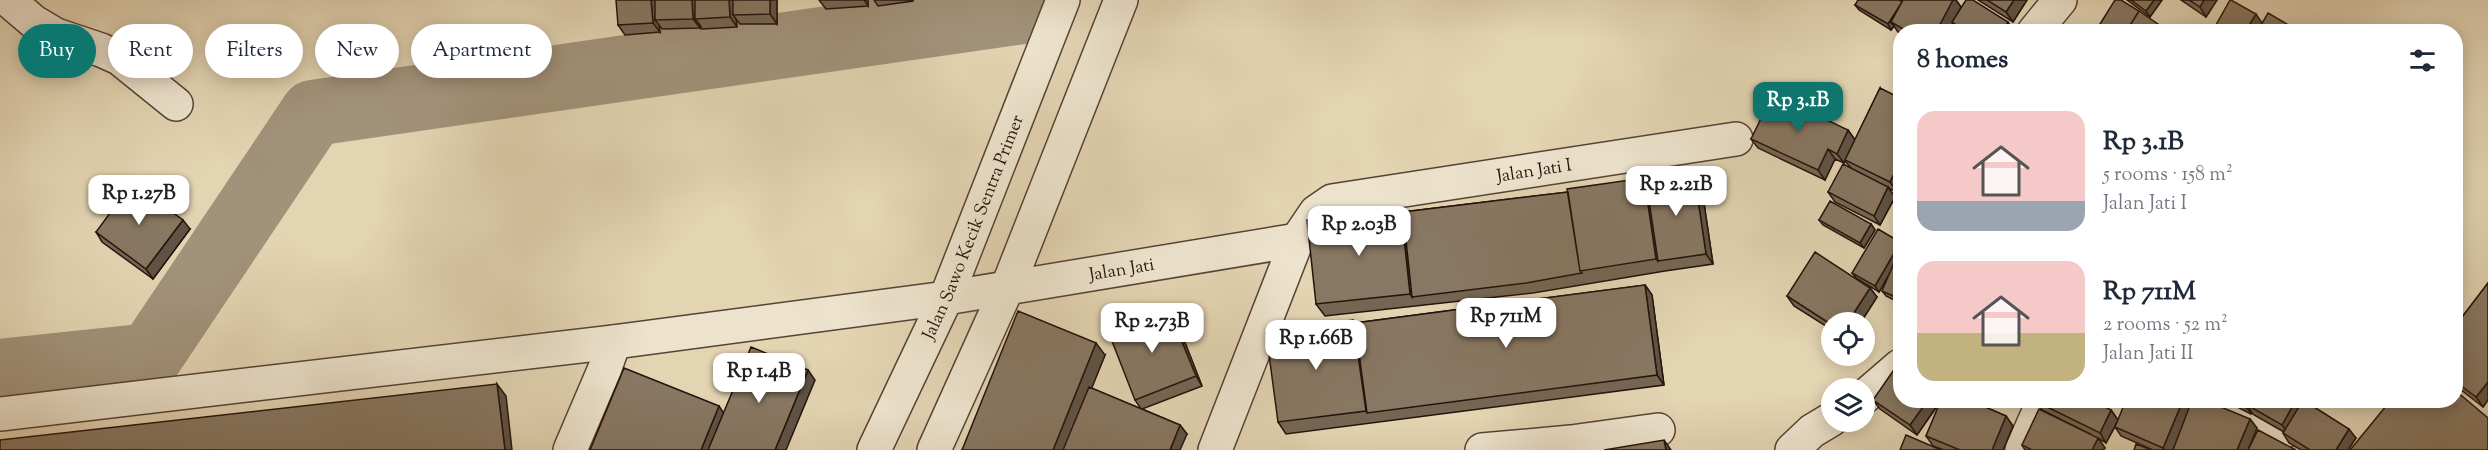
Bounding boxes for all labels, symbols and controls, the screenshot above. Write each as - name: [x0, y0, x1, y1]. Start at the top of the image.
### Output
- chip: Buy: [18, 24, 96, 78]
- chip: Rent: [108, 24, 193, 78]
- chip: Filters: [205, 24, 303, 78]
- chip: New: [315, 24, 399, 78]
- chip: Apartment: [411, 24, 552, 78]
- text: 8 homes: [1917, 42, 2008, 79]
- icon: filters: [2406, 44, 2439, 77]
- pin: Rp 3.1B: [1743, 82, 1853, 133]
- text: Rp 3.1B: [1767, 87, 1829, 116]
- street label: Jalan Sawo Kecik Sentra Primer: [917, 111, 1032, 346]
- text: Rp 3.1B: [2103, 124, 2184, 161]
- icon: home: [1965, 135, 2037, 207]
- street label: Jalan Jati I: [1494, 153, 1574, 191]
- text: 5 rooms · 158 m²: [2103, 161, 2233, 190]
- pin: Rp 2.21B: [1614, 166, 1738, 217]
- text: Rp 2.21B: [1640, 171, 1712, 200]
- pin: Rp 1.27B: [77, 175, 201, 226]
- text: Rp 1.27B: [102, 180, 176, 209]
- text: Jalan Jati I: [2103, 190, 2187, 219]
- pin: Rp 2.03B: [1297, 206, 1421, 257]
- text: Rp 2.03B: [1322, 211, 1396, 240]
- street label: Jalan Jati: [1086, 253, 1157, 289]
- text: Rp 711M: [2103, 274, 2196, 311]
- icon: home: [1965, 285, 2037, 357]
- pin: Rp 711M: [1451, 298, 1561, 349]
- pin: Rp 2.73B: [1090, 303, 1214, 354]
- text: Rp 711M: [1470, 303, 1542, 332]
- text: Rp 2.73B: [1115, 308, 1189, 337]
- text: 2 rooms · 52 m²: [2103, 311, 2228, 340]
- map controls: [1821, 312, 1875, 432]
- button: locate: [1821, 312, 1875, 366]
- pin: Rp 1.66B: [1254, 320, 1378, 371]
- text: Rp 1.66B: [1279, 325, 1353, 354]
- text: Jalan Jati II: [2103, 340, 2194, 369]
- pin: Rp 1.4B: [704, 353, 814, 404]
- text: Rp 1.4B: [727, 358, 791, 387]
- button: layers: [1821, 378, 1875, 432]

